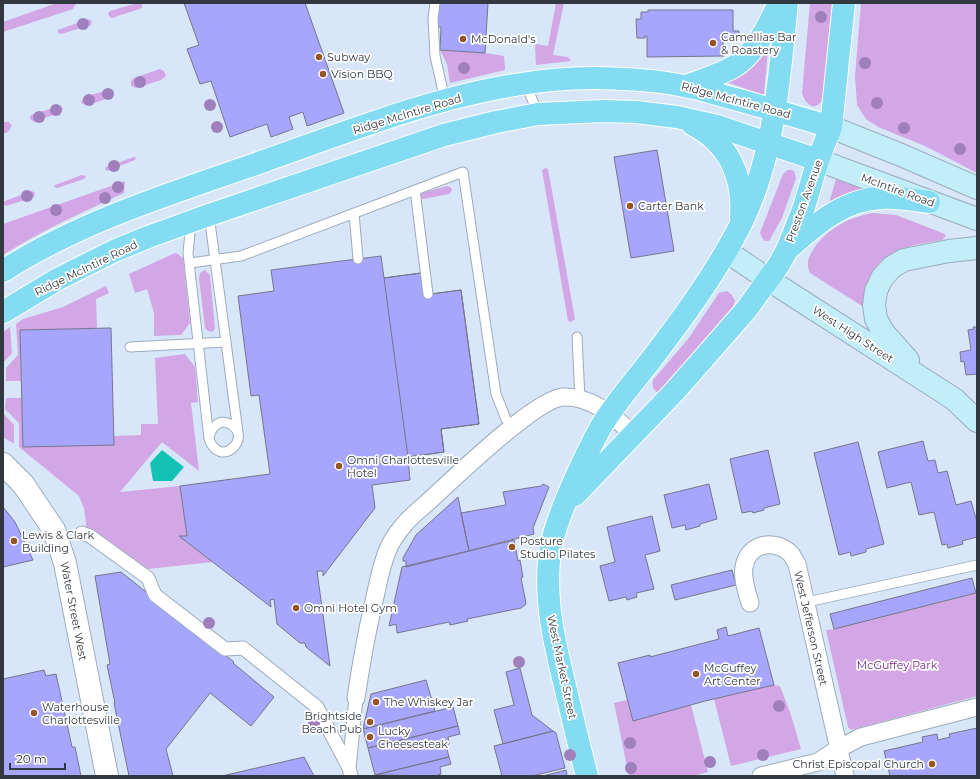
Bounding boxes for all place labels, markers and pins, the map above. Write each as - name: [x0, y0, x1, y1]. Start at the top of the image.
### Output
- place label: Camellias Bar & Roastery: [721, 30, 796, 57]
- place label: McDonald's: [471, 32, 536, 46]
- marker: McDonald's: [458, 34, 468, 44]
- marker: Camellias Bar & Roastery: [708, 38, 718, 48]
- place label: Subway: [327, 50, 370, 64]
- marker: Subway: [314, 52, 324, 62]
- place label: Vision BBQ: [331, 67, 394, 81]
- marker: Vision BBQ: [318, 69, 328, 79]
- place label: Carter Bank: [638, 199, 704, 213]
- marker: Carter Bank: [625, 201, 635, 211]
- place label: Omni Charlottesville Hotel: [347, 453, 459, 480]
- marker: Omni Charlottesville Hotel: [334, 461, 344, 471]
- place label: Lewis & Clark Building: [22, 528, 95, 555]
- place label: Posture Studio Pilates: [520, 534, 596, 561]
- marker: Lewis & Clark Building: [9, 536, 19, 546]
- marker: Posture Studio Pilates: [507, 542, 517, 552]
- place label: Omni Hotel Gym: [304, 601, 397, 615]
- marker: Omni Hotel Gym: [291, 603, 301, 613]
- place label: McGuffey Art Center: [704, 661, 761, 688]
- marker: McGuffey Art Center: [691, 669, 701, 679]
- place label: The Whiskey Jar: [384, 695, 473, 709]
- marker: The Whiskey Jar: [371, 697, 381, 707]
- place label: Waterhouse Charlottesville: [42, 700, 120, 727]
- marker: Waterhouse Charlottesville: [29, 708, 39, 718]
- place label: Brightside Beach Pub: [302, 709, 362, 736]
- marker: Brightside Beach Pub: [365, 717, 375, 727]
- place label: Lucky Cheesesteak: [378, 724, 448, 751]
- marker: Lucky Cheesesteak: [365, 732, 375, 742]
- place label: Christ Episcopal Church: [792, 757, 924, 771]
- marker: Christ Episcopal Church: [927, 759, 937, 769]

